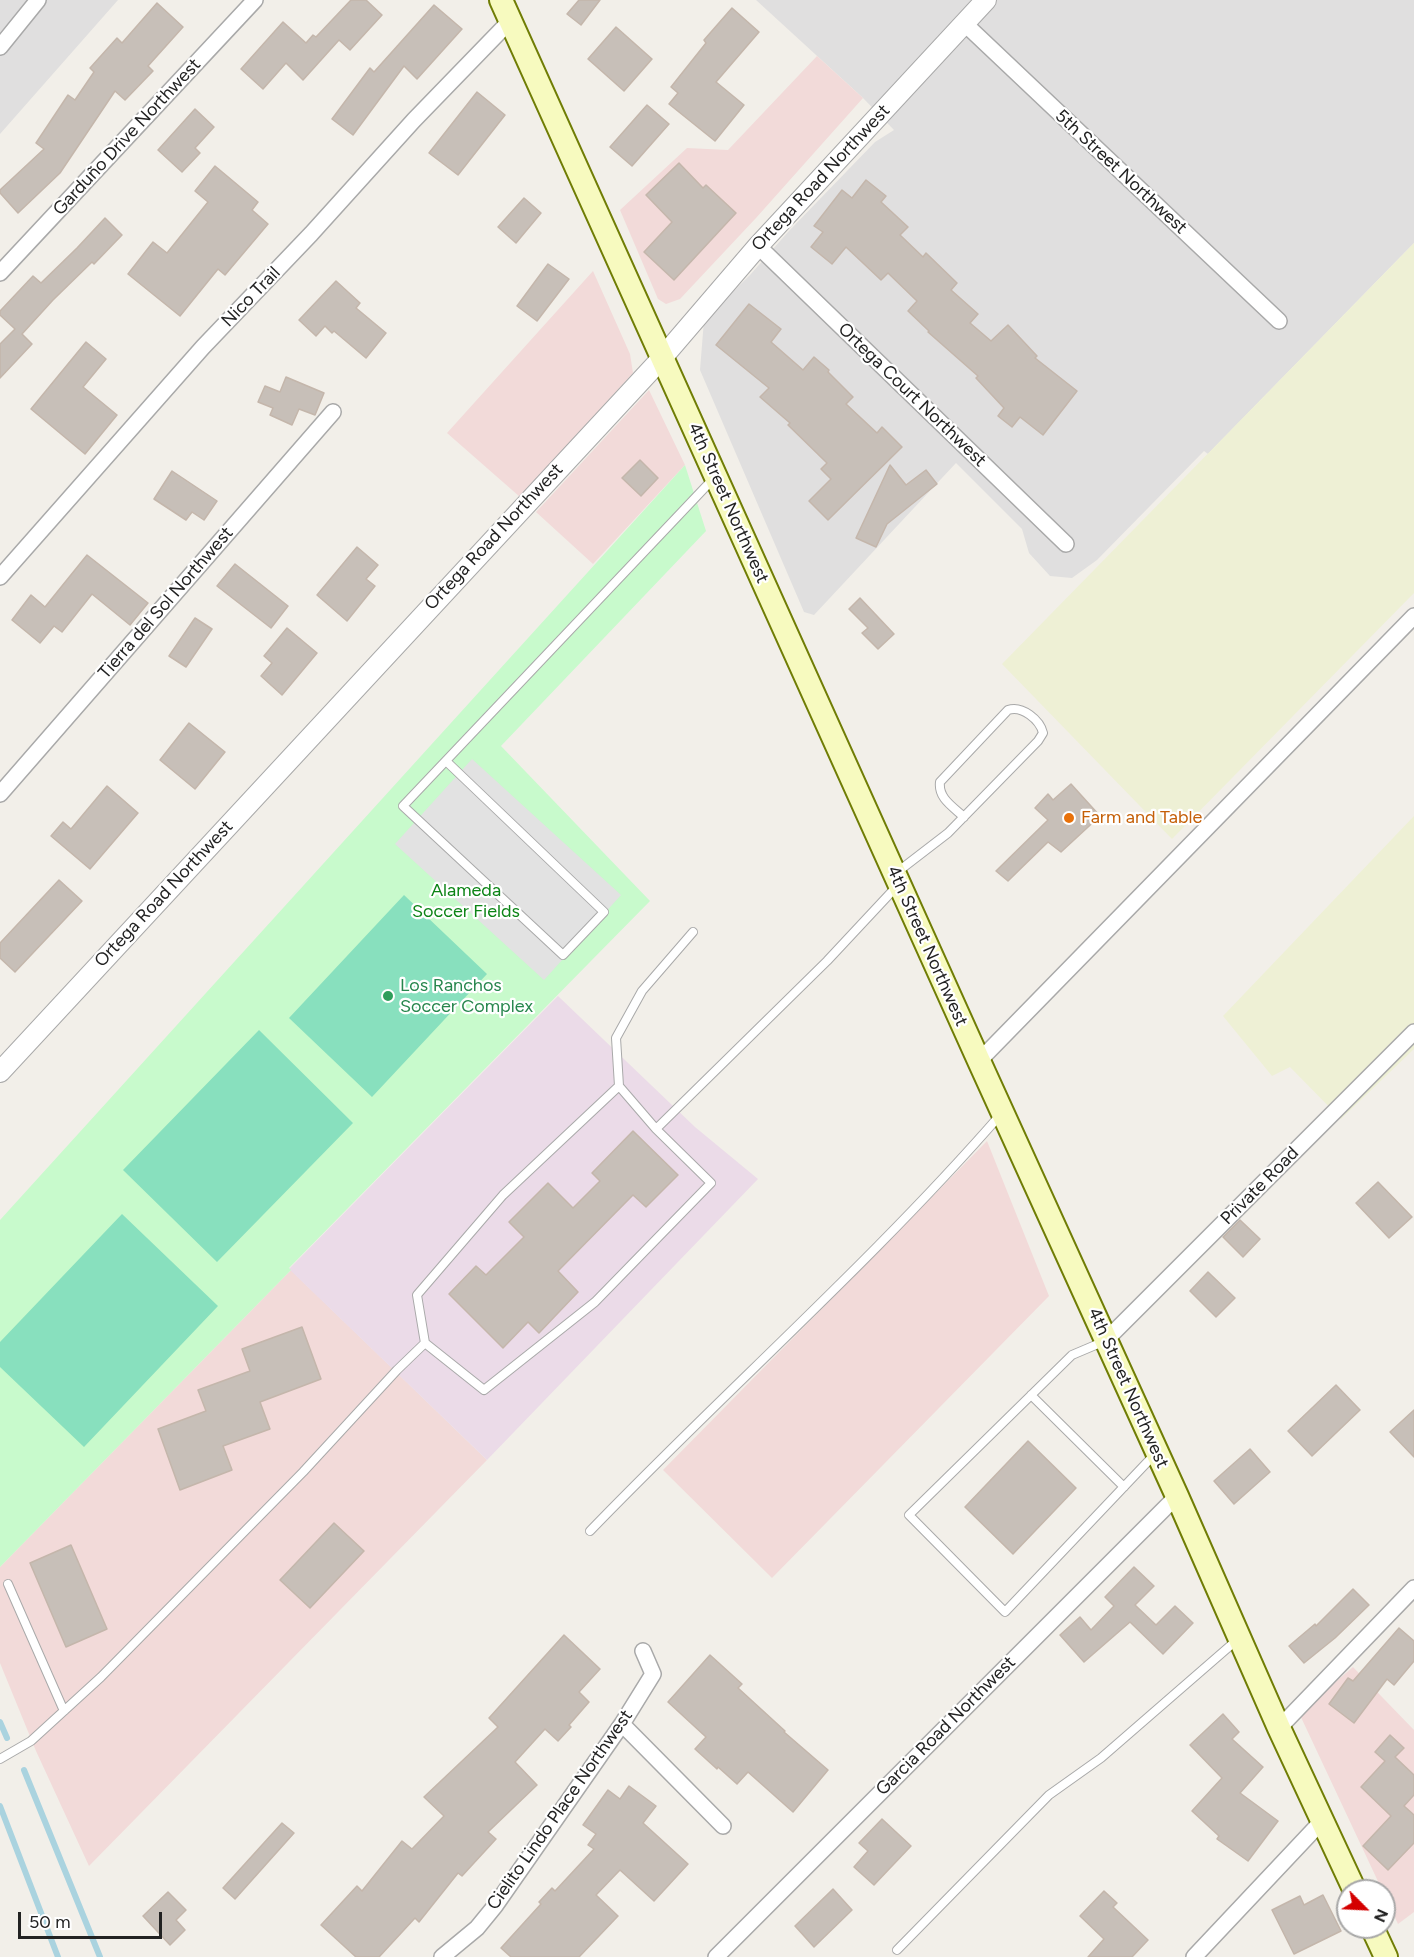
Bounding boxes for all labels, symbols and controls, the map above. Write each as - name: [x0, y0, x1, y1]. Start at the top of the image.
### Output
- street label: Garduño Drive Northwest: [49, 54, 205, 220]
- street label: Ortega Road Northwest: [747, 100, 895, 256]
- street label: 5th Street Northwest: [1051, 105, 1191, 239]
- street label: Nico Trail: [217, 262, 285, 332]
- street label: Ortega Court Northwest: [833, 319, 991, 471]
- street label: 4th Street Northwest: [683, 419, 773, 587]
- street label: Ortega Road Northwest: [420, 459, 568, 615]
- street label: Tierra del Sol Northwest: [94, 523, 238, 683]
- place label: Farm and Table: [1081, 807, 1202, 829]
- marker: Farm and Table: [1062, 811, 1076, 825]
- street label: Ortega Road Northwest: [90, 816, 238, 972]
- street label: 4th Street Northwest: [882, 862, 972, 1030]
- park label: Alameda Soccer Fields: [412, 880, 520, 922]
- place label: Los Ranchos Soccer Complex: [400, 975, 533, 1018]
- marker: Los Ranchos Soccer Complex: [381, 989, 395, 1003]
- street label: Private Road: [1217, 1143, 1303, 1229]
- street label: 4th Street Northwest: [1083, 1304, 1173, 1472]
- street label: Garcia Road Northwest: [872, 1652, 1020, 1800]
- street label: Cielito Lindo Place Northwest: [482, 1706, 638, 1914]
- north arrow: [1336, 1879, 1396, 1939]
- scale bar: [21, 1900, 165, 1938]
- text: N: [1370, 1906, 1392, 1925]
- text: 50 m: [29, 1911, 71, 1933]

